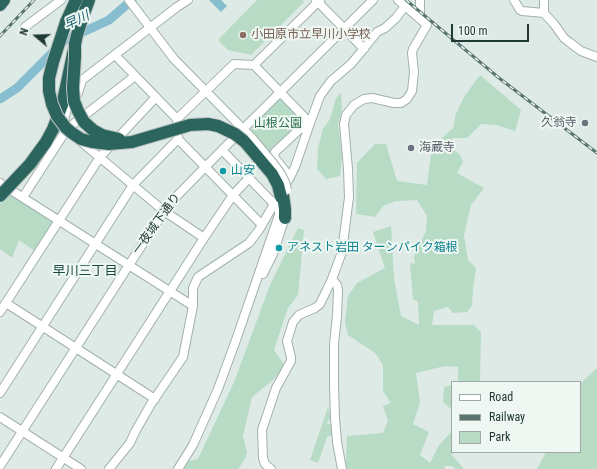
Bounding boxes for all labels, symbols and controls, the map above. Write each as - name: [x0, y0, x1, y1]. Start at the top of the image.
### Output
- water label: 早川: [62, 8, 92, 34]
- north arrow: [16, 16, 56, 56]
- scale bar: [453, 16, 531, 42]
- text: 100 m: [458, 24, 488, 38]
- text: N: [17, 27, 31, 37]
- place label: 小田原市立早川小学校: [251, 28, 371, 42]
- marker: 小田原市立早川小学校: [238, 30, 248, 40]
- place label: 久翁寺: [541, 116, 577, 130]
- park label: 山根公園: [254, 117, 302, 131]
- marker: 久翁寺: [580, 118, 590, 128]
- place label: 海蔵寺: [419, 141, 455, 155]
- marker: 海蔵寺: [406, 143, 416, 153]
- place label: 山安: [231, 164, 255, 178]
- marker: 山安: [218, 166, 228, 176]
- street label: 一夜城下通り: [130, 191, 184, 257]
- place label: アネスト岩田 ターンパイク箱根: [287, 241, 458, 255]
- marker: アネスト岩田 ターンパイク箱根: [274, 243, 284, 253]
- district label: 早川三丁目: [53, 264, 117, 280]
- legend: [451, 381, 581, 453]
- text: Road: [489, 390, 513, 404]
- text: Railway: [489, 410, 525, 424]
- text: Park: [489, 430, 510, 444]

